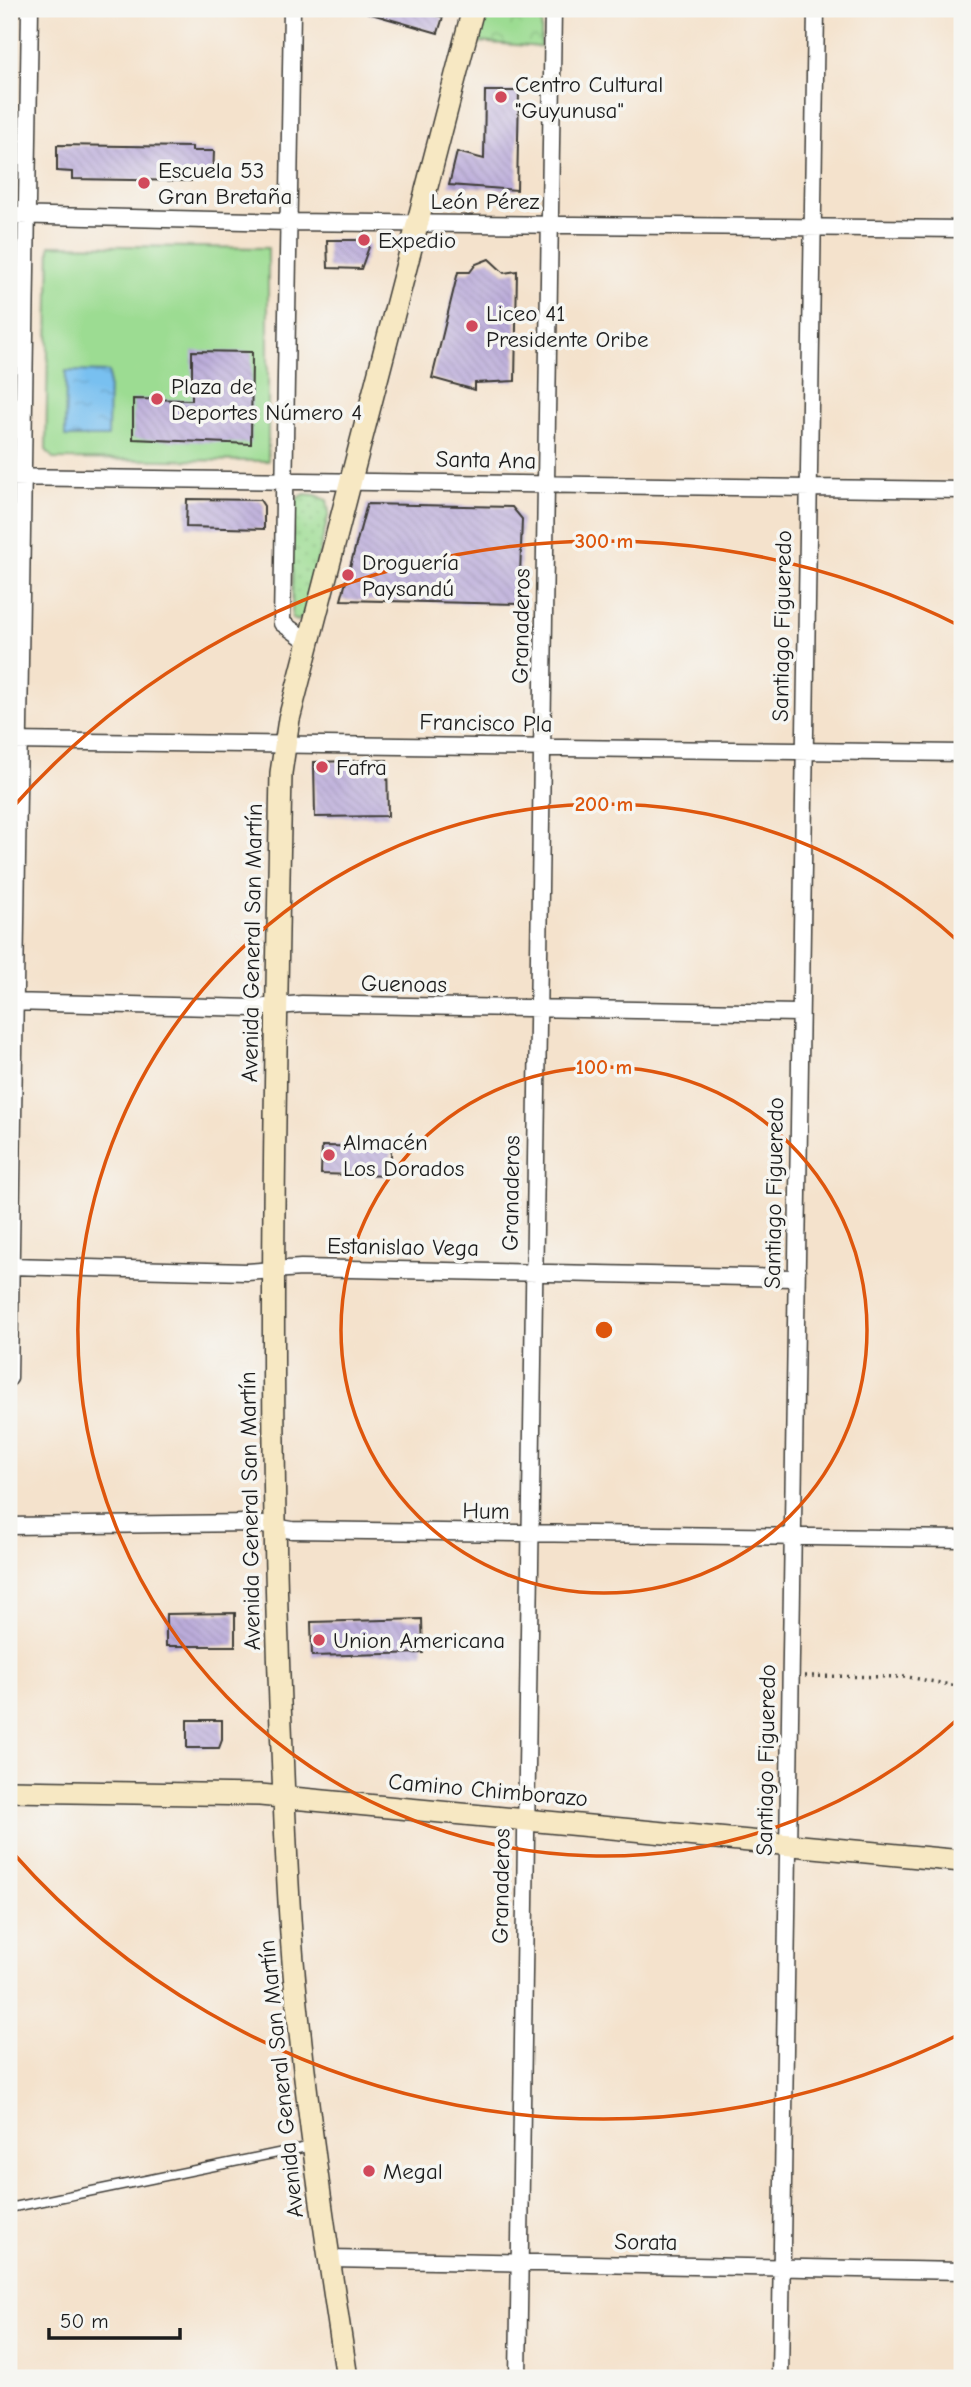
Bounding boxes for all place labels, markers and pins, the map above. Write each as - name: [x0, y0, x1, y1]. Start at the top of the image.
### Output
- place label: Centro Cultural "Guyunusa": [515, 71, 663, 124]
- marker: Centro Cultural "Guyunusa": [493, 89, 509, 105]
- place label: Escuela 53 Gran Bretaña: [158, 157, 292, 210]
- marker: Escuela 53 Gran Bretaña: [136, 175, 152, 191]
- place label: Expedio: [378, 227, 456, 254]
- marker: Expedio: [356, 232, 372, 248]
- place label: Liceo 41 Presidente Oribe: [486, 300, 648, 353]
- marker: Liceo 41 Presidente Oribe: [464, 318, 480, 334]
- place label: Plaza de Deportes Número 4: [171, 373, 362, 426]
- marker: Plaza de Deportes Número 4: [149, 391, 165, 407]
- place label: Droguería Paysandú: [362, 549, 459, 602]
- marker: Droguería Paysandú: [340, 567, 356, 583]
- place label: Fafra: [336, 754, 387, 781]
- marker: Fafra: [314, 759, 330, 775]
- place label: Almacén Los Dorados: [343, 1129, 464, 1182]
- marker: Almacén Los Dorados: [321, 1147, 337, 1163]
- centre of rings: [592, 1318, 616, 1342]
- place label: Union Americana: [333, 1627, 505, 1654]
- marker: Union Americana: [311, 1632, 327, 1648]
- place label: Megal: [383, 2158, 443, 2185]
- marker: Megal: [361, 2163, 377, 2179]

